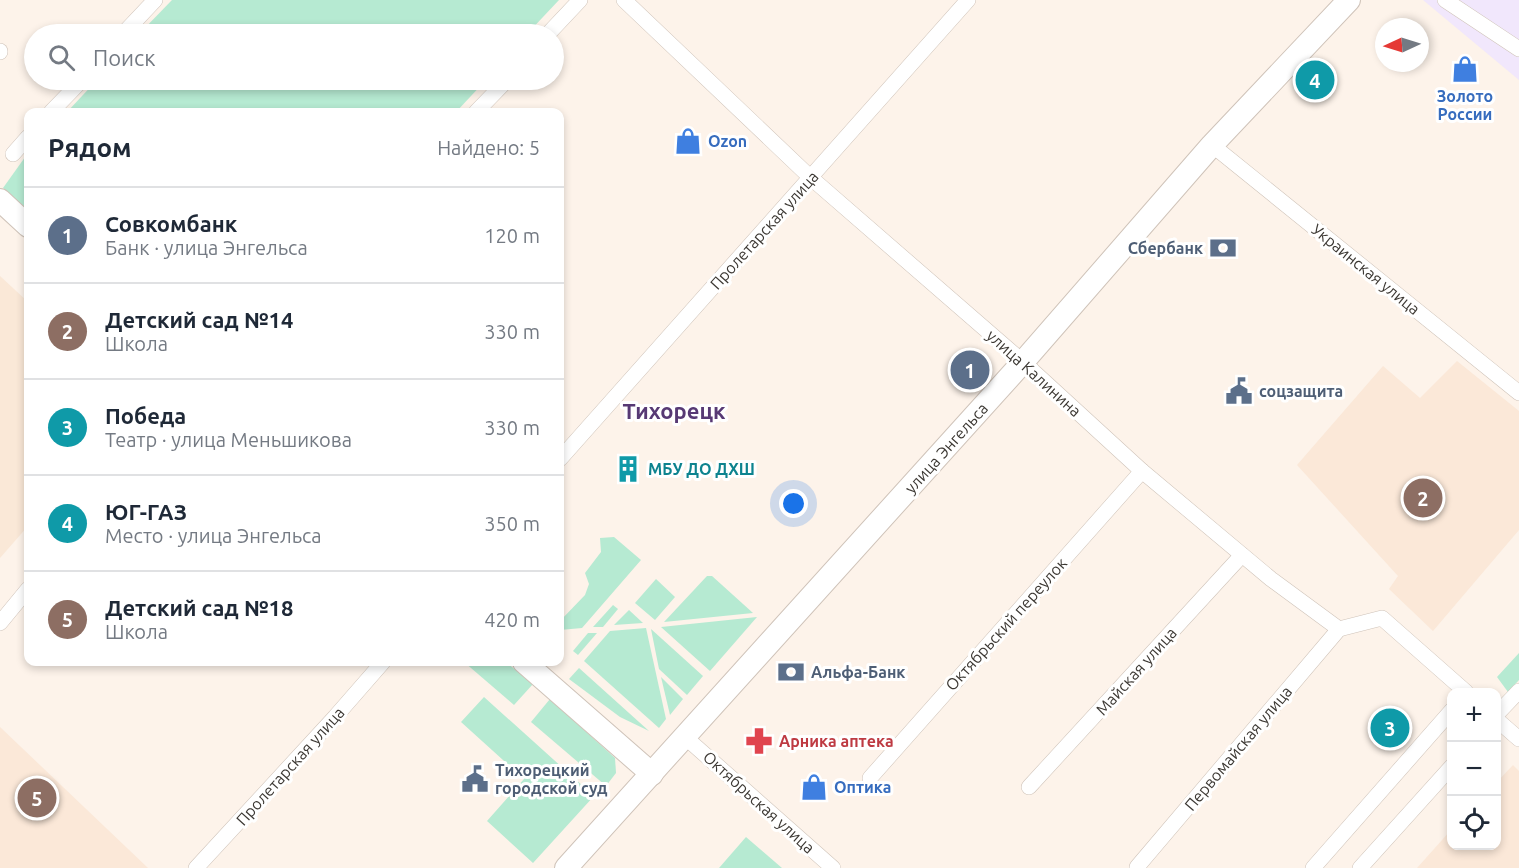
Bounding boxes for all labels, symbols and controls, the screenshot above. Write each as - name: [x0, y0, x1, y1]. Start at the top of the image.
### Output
- north arrow: [1375, 18, 1429, 72]
- search box: [24, 24, 564, 90]
- icon: search: [45, 41, 78, 74]
- text: Поиск: [93, 45, 156, 70]
- shop icon: Золото России: [1450, 54, 1480, 84]
- pin: 4: [1296, 58, 1334, 103]
- place label: Золото России: [1437, 87, 1493, 123]
- shop icon: Ozon: [673, 126, 703, 156]
- place label: Ozon: [708, 132, 747, 150]
- text: Рядом: [48, 133, 132, 162]
- text: Найдено: 5: [437, 136, 540, 159]
- street label: Пролетарская улица: [706, 167, 822, 293]
- text: Совкомбанк: [105, 211, 237, 236]
- street label: Украинская улица: [1308, 220, 1424, 318]
- text: 1: [62, 224, 73, 247]
- text: 120 m: [484, 224, 540, 247]
- bank icon: Сбербанк: [1208, 233, 1238, 263]
- text: Банк · улица Энгельса: [105, 236, 308, 259]
- place label: Сбербанк: [1128, 239, 1203, 257]
- text: Детский сад №14: [105, 307, 293, 332]
- text: 2: [62, 320, 73, 343]
- text: 330 m: [484, 320, 540, 343]
- street label: улица Калинина: [983, 326, 1085, 420]
- text: Школа: [105, 332, 168, 355]
- pin: 1: [950, 348, 990, 392]
- public building icon: соцзащита: [1224, 376, 1254, 406]
- place label: соцзащита: [1259, 382, 1343, 400]
- district label: Тихорецк: [622, 398, 726, 423]
- street label: улица Энгельса: [901, 399, 991, 497]
- text: Победа: [105, 403, 186, 428]
- text: 3: [62, 416, 73, 439]
- text: 330 m: [484, 416, 540, 439]
- text: Театр · улица Меньшикова: [105, 428, 352, 451]
- building icon: МБУ ДО ДХШ: [613, 454, 643, 484]
- place label: МБУ ДО ДХШ: [648, 460, 755, 478]
- pin: 2: [1404, 476, 1442, 520]
- your location: [779, 489, 808, 518]
- text: ЮГ-ГАЗ: [105, 499, 187, 524]
- text: 4: [62, 512, 73, 535]
- text: 350 m: [484, 512, 540, 535]
- text: Место · улица Энгельса: [105, 524, 322, 547]
- street label: Октябрьский переулок: [942, 554, 1070, 694]
- text: Детский сад №18: [105, 595, 293, 620]
- text: 5: [62, 608, 73, 631]
- text: 420 m: [484, 608, 540, 631]
- text: Школа: [105, 620, 168, 643]
- street label: Майская улица: [1092, 624, 1180, 718]
- bank icon: Альфа-Банк: [776, 657, 806, 687]
- place label: Альфа-Банк: [811, 663, 905, 681]
- street label: Первомайская улица: [1181, 682, 1295, 814]
- map controls: [1447, 688, 1501, 850]
- button: +: [1447, 688, 1501, 742]
- street label: Пролетарская улица: [232, 703, 348, 829]
- pin: 3: [1370, 706, 1410, 750]
- pharmacy icon: Арника аптека: [744, 726, 774, 756]
- place label: Арника аптека: [779, 732, 894, 750]
- button: −: [1447, 742, 1501, 796]
- street label: Октябрьская улица: [700, 747, 818, 857]
- place label: Тихорецкий городской суд: [495, 761, 608, 797]
- public building icon: Тихорецкий городской суд: [460, 764, 490, 794]
- shop icon: Оптика: [799, 772, 829, 802]
- pin: 5: [18, 776, 57, 820]
- place label: Оптика: [834, 778, 892, 796]
- button: locate: [1447, 796, 1501, 850]

